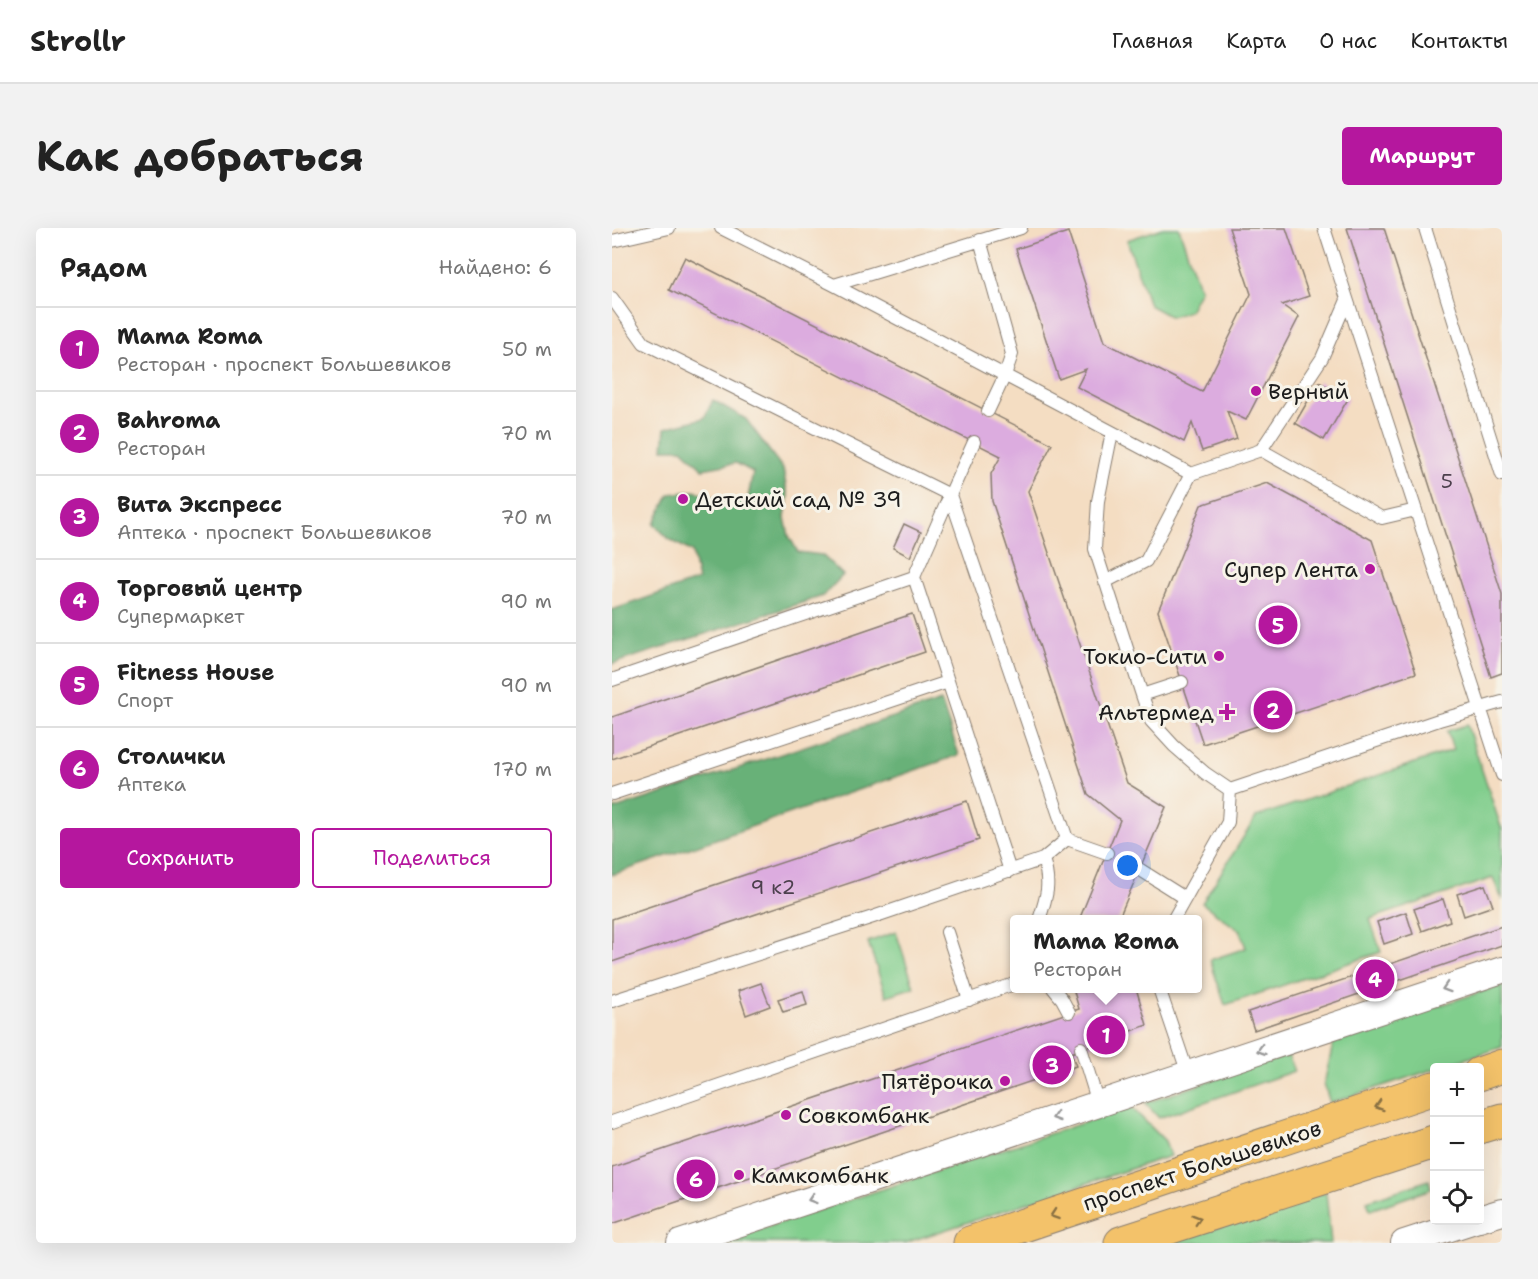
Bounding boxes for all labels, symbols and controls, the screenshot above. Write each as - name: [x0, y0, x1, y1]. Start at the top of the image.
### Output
- text: Strollr: [30, 22, 126, 60]
- text: Главная: [1112, 27, 1193, 55]
- text: Карта: [1226, 27, 1286, 55]
- text: О нас: [1319, 27, 1377, 55]
- text: Контакты: [1410, 27, 1508, 55]
- button: Маршрут: [1342, 127, 1502, 185]
- text: Как добраться: [36, 128, 364, 184]
- text: Рядом: [60, 250, 147, 285]
- text: Найдено: 6: [439, 254, 552, 280]
- text: Mama Roma: [117, 322, 263, 351]
- text: 1: [75, 336, 84, 362]
- text: 50 m: [502, 336, 552, 362]
- text: Ресторан · проспект Большевиков: [117, 351, 451, 377]
- place label: Верный: [1268, 377, 1349, 406]
- marker: Верный: [1249, 384, 1263, 398]
- text: Bahroma: [117, 406, 220, 435]
- text: 2: [73, 420, 87, 446]
- text: 70 m: [500, 420, 552, 446]
- text: Ресторан: [117, 435, 206, 461]
- house number: 5: [1441, 468, 1453, 494]
- place label: Детский сад № 39: [695, 485, 902, 514]
- text: Вита Экспресс: [117, 490, 282, 519]
- marker: Детский сад № 39: [676, 492, 690, 506]
- text: 3: [73, 504, 87, 530]
- text: 70 m: [500, 504, 552, 530]
- text: Аптека · проспект Большевиков: [117, 519, 432, 545]
- place label: Супер Лента: [1224, 555, 1358, 584]
- marker: Супер Лента: [1363, 562, 1377, 576]
- text: Торговый центр: [117, 574, 303, 603]
- text: 4: [73, 588, 87, 614]
- text: 90 m: [500, 588, 552, 614]
- pin: 5: [1258, 602, 1298, 648]
- text: Супермаркет: [117, 603, 244, 629]
- place label: Токио-Сити: [1083, 642, 1207, 671]
- marker: Токио-Сити: [1212, 649, 1226, 663]
- text: Fitness House: [117, 658, 274, 687]
- text: 5: [73, 672, 86, 698]
- text: 90 m: [500, 672, 552, 698]
- text: Спорт: [117, 687, 173, 713]
- pin: 2: [1254, 688, 1292, 732]
- place label: Альтермед: [1098, 698, 1214, 727]
- marker: Альтермед: [1218, 703, 1236, 721]
- text: Столички: [117, 742, 226, 771]
- text: 6: [73, 756, 87, 782]
- text: 170 m: [493, 756, 552, 782]
- text: Аптека: [117, 771, 186, 797]
- button: Сохранить: [60, 828, 300, 888]
- button: Поделиться: [312, 828, 552, 888]
- your location: [1113, 851, 1142, 880]
- house number: 9 к2: [751, 874, 795, 900]
- popup: [1010, 915, 1202, 993]
- text: Mama Roma: [1033, 927, 1179, 956]
- text: Ресторан: [1033, 956, 1122, 982]
- pin: 4: [1356, 956, 1395, 1002]
- one-way arrow: [1442, 981, 1452, 993]
- pin: 1: [1086, 1012, 1126, 1058]
- pin: 3: [1032, 1042, 1072, 1088]
- one-way arrow: [1257, 1042, 1267, 1055]
- map controls: [1430, 1063, 1484, 1225]
- button: +: [1430, 1063, 1484, 1117]
- place label: Пятёрочка: [882, 1067, 993, 1096]
- marker: Пятёрочка: [998, 1074, 1012, 1088]
- one-way arrow: [1374, 1099, 1385, 1112]
- place label: Совкомбанк: [798, 1101, 930, 1130]
- marker: Совкомбанк: [779, 1108, 793, 1122]
- one-way arrow: [1051, 1110, 1062, 1123]
- street label: проспект Большевиков: [1079, 1113, 1325, 1218]
- button: −: [1430, 1117, 1484, 1171]
- pin: 6: [676, 1156, 716, 1202]
- place label: Камкомбанк: [751, 1161, 889, 1190]
- marker: Камкомбанк: [732, 1168, 746, 1182]
- button: locate: [1430, 1171, 1484, 1225]
- one-way arrow: [807, 1192, 818, 1204]
- one-way arrow: [1049, 1207, 1060, 1220]
- one-way arrow: [1191, 1213, 1202, 1226]

